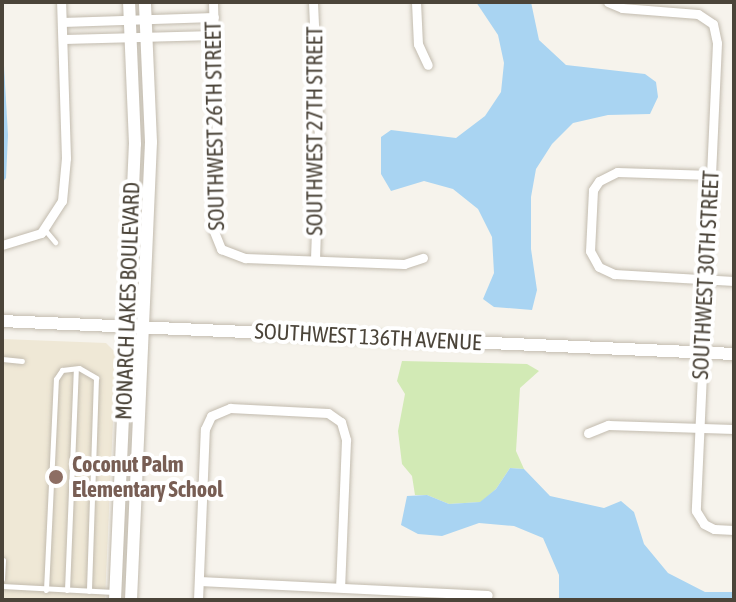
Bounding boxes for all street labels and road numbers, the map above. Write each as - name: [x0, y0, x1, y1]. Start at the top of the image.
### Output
- street label: SOUTHWEST 26TH STREET: [200, 21, 230, 231]
- street label: SOUTHWEST 27TH STREET: [302, 26, 328, 236]
- street label: SOUTHWEST 30TH STREET: [687, 170, 725, 380]
- street label: MONARCH LAKES BOULEVARD: [111, 182, 145, 420]
- street label: SOUTHWEST 136TH AVENUE: [254, 318, 482, 356]

